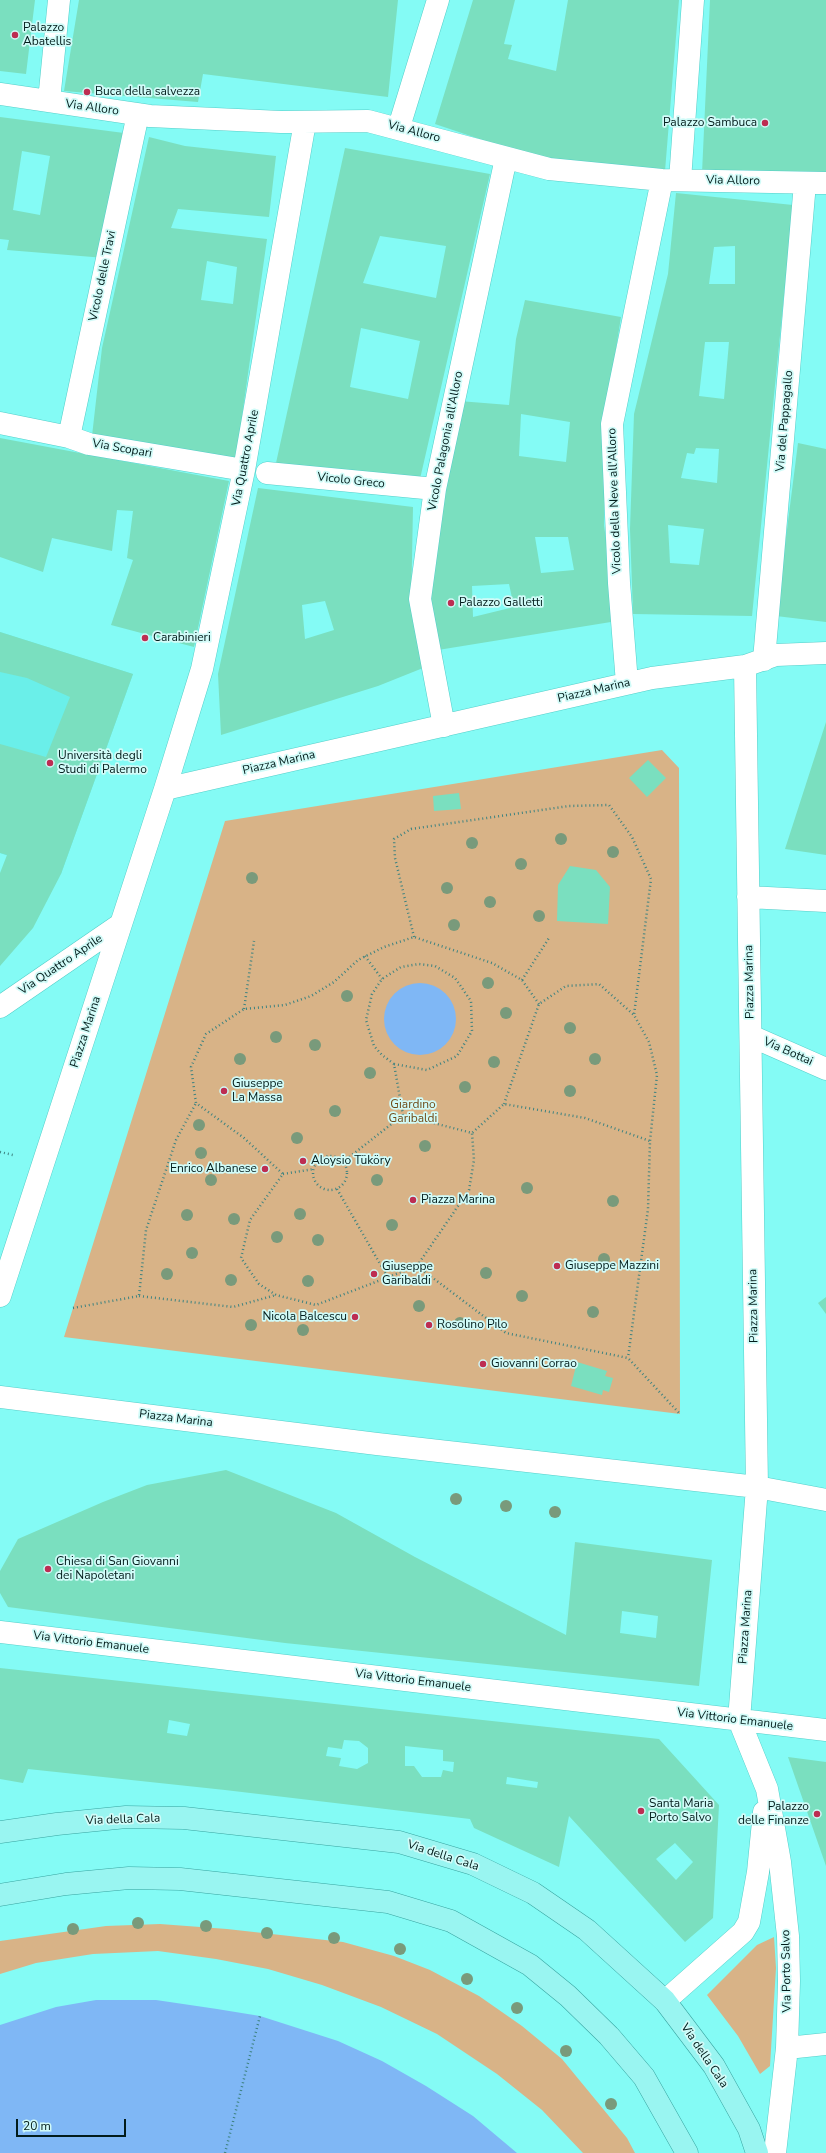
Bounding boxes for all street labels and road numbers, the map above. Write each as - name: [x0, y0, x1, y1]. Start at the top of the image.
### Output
- street label: Via Alloro: [64, 97, 120, 119]
- street label: Via Alloro: [386, 118, 442, 146]
- street label: Via Alloro: [706, 173, 760, 189]
- street label: Vicolo delle Travi: [86, 229, 120, 323]
- street label: Vicolo Palagonia all'Alloro: [425, 370, 467, 512]
- street label: Via del Pappagallo: [773, 370, 797, 472]
- street label: Via Quattro Aprile: [230, 409, 262, 507]
- street label: Vicolo della Neve all'Alloro: [605, 428, 625, 574]
- street label: Via Scopari: [91, 437, 153, 461]
- street label: Vicolo Greco: [317, 470, 385, 492]
- street label: Piazza Marina: [556, 676, 632, 706]
- street label: Piazza Marina: [241, 748, 317, 778]
- street label: Via Quattro Aprile: [16, 932, 106, 998]
- street label: Piazza Marina: [742, 945, 758, 1019]
- street label: Piazza Marina: [68, 995, 104, 1069]
- street label: Via Bottai: [761, 1035, 815, 1069]
- street label: Piazza Marina: [746, 1269, 762, 1343]
- street label: Piazza Marina: [138, 1407, 214, 1431]
- street label: Piazza Marina: [736, 1590, 756, 1664]
- street label: Via Vittorio Emanuele: [32, 1629, 150, 1657]
- street label: Via Vittorio Emanuele: [354, 1667, 472, 1695]
- street label: Via Vittorio Emanuele: [676, 1706, 794, 1734]
- street label: Via della Cala: [85, 1812, 161, 1828]
- street label: Via della Cala: [405, 1838, 481, 1874]
- street label: Via Porto Salvo: [779, 1929, 795, 2013]
- street label: Via della Cala: [677, 2021, 731, 2091]

